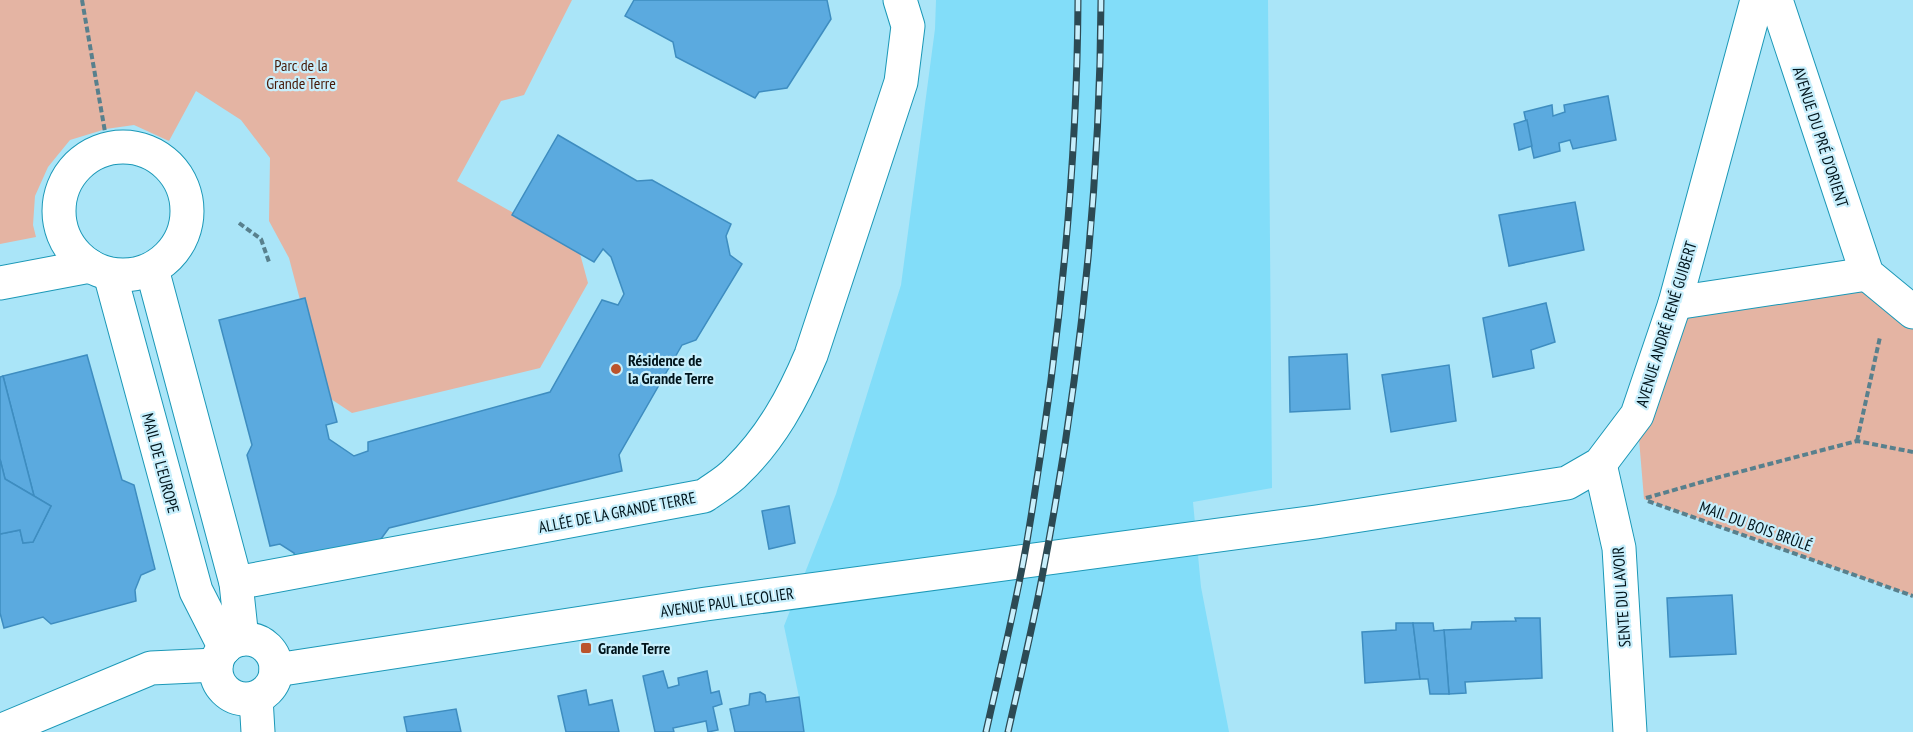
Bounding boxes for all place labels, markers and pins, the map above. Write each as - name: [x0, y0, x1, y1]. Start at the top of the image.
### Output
- place label: Résidence de la Grande Terre: [628, 350, 714, 388]
- marker: Résidence de la Grande Terre: [609, 362, 623, 376]
- place label: Grande Terre: [598, 638, 670, 658]
- marker: Grande Terre: [579, 641, 593, 655]

